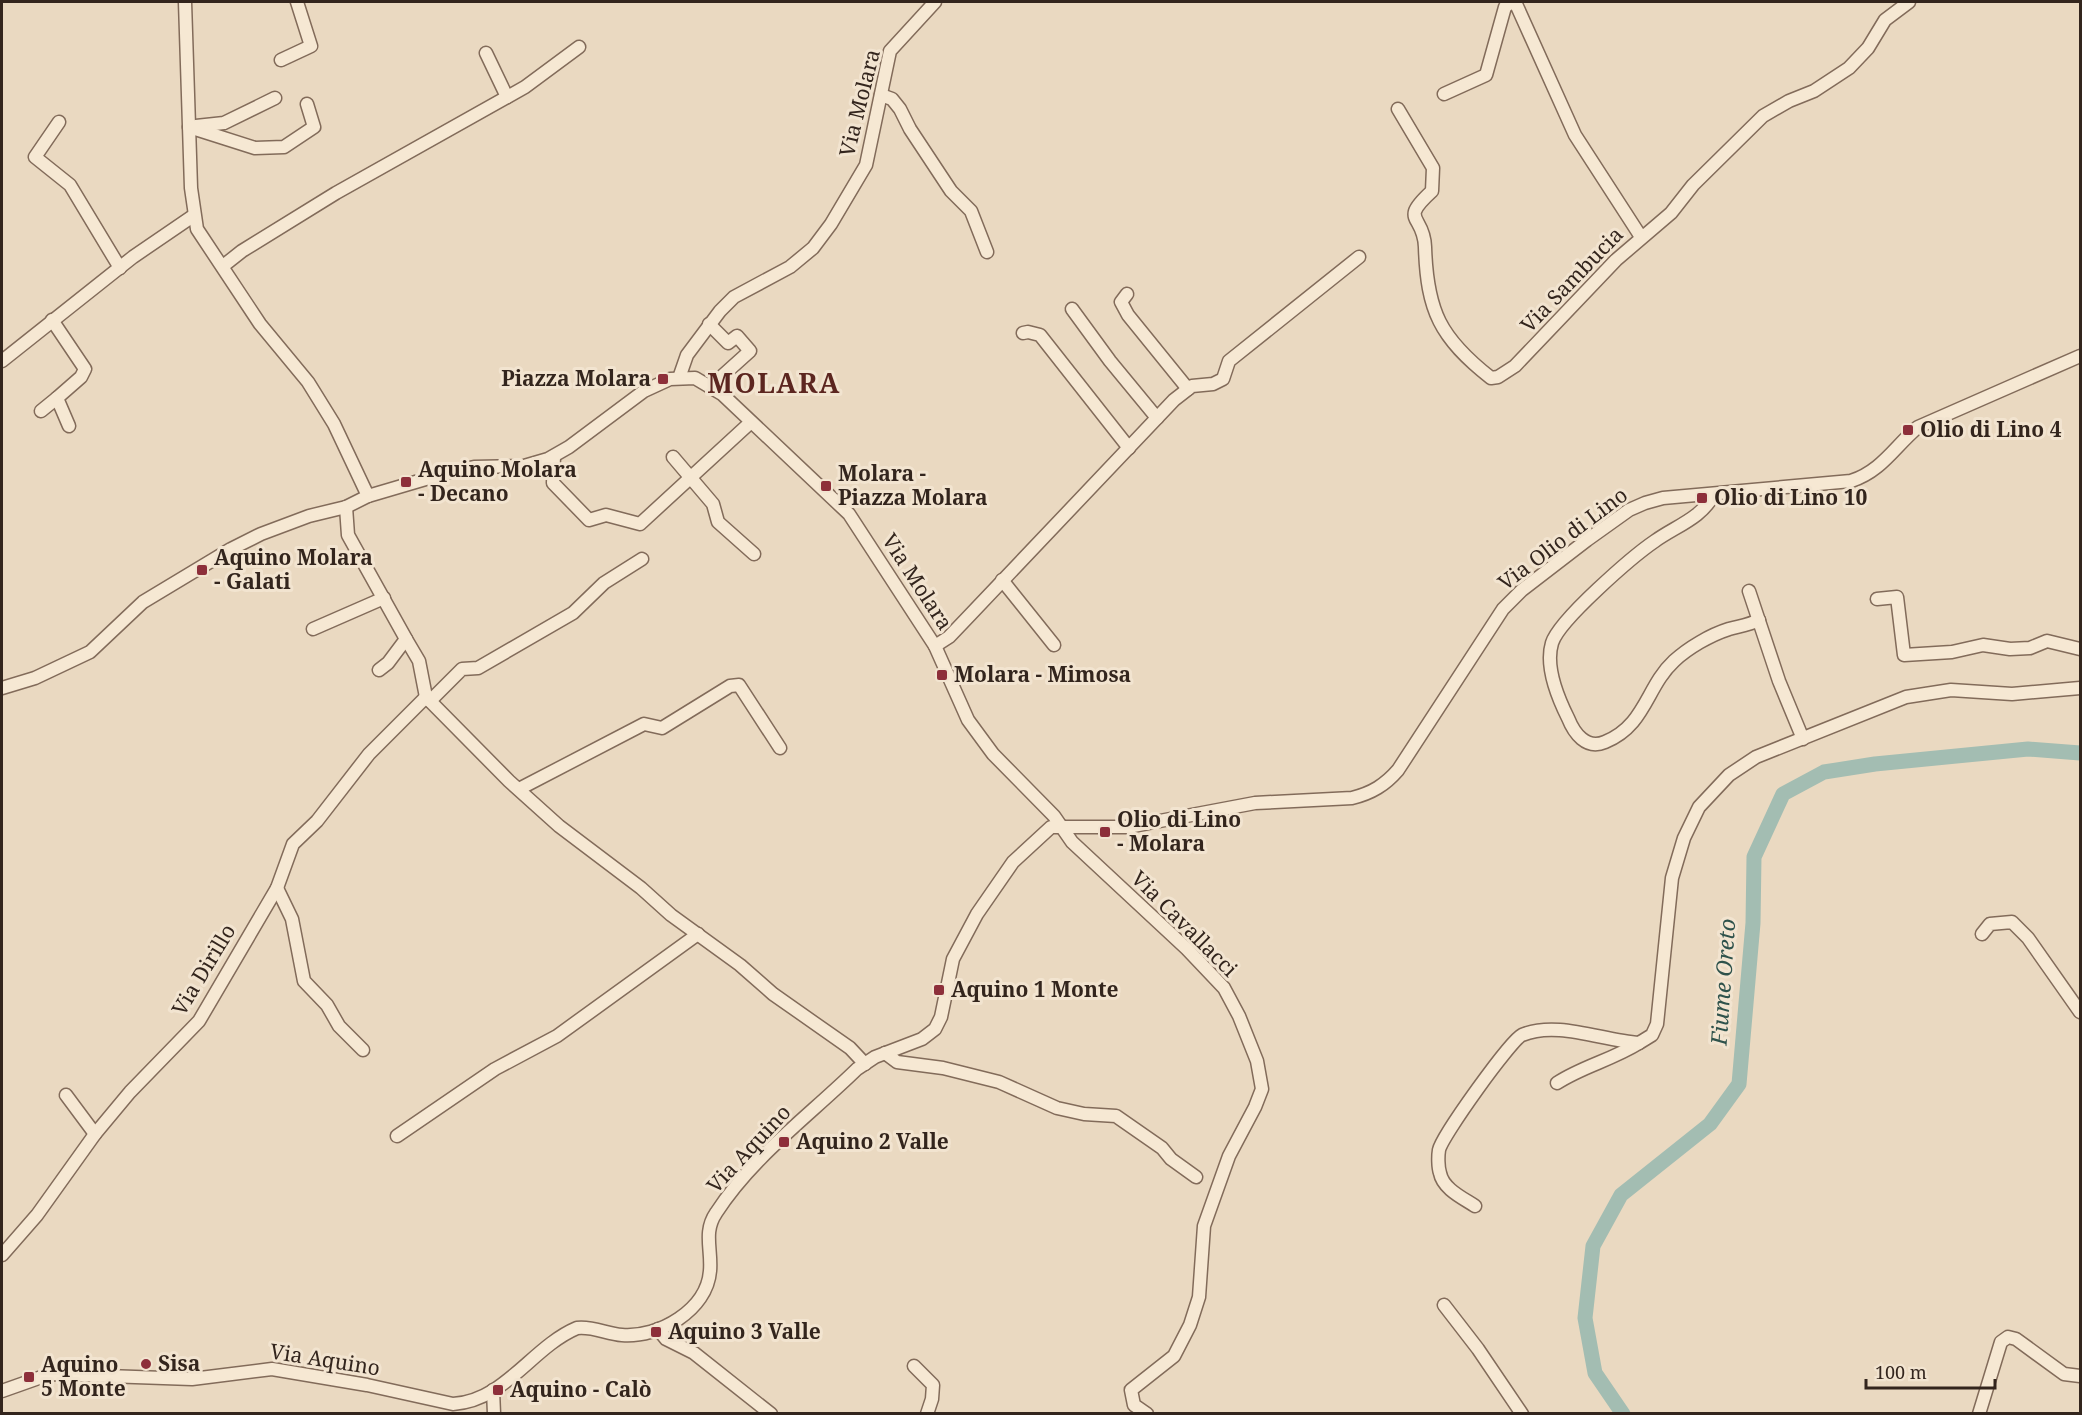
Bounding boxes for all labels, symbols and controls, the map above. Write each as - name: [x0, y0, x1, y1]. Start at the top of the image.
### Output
- street label: Via Molara: [832, 46, 886, 159]
- street label: Via Sambucia: [1514, 221, 1629, 338]
- place label: Piazza Molara: [501, 364, 651, 392]
- district label: MOLARA: [707, 364, 841, 401]
- marker: Piazza Molara: [656, 372, 670, 386]
- place label: Olio di Lino 4: [1920, 415, 2062, 443]
- marker: Olio di Lino 4: [1901, 423, 1915, 437]
- place label: Aquino Molara - Decano: [418, 455, 577, 507]
- place label: Molara - Piazza Molara: [838, 459, 988, 511]
- marker: Aquino Molara - Decano: [399, 475, 413, 489]
- marker: Molara - Piazza Molara: [819, 479, 833, 493]
- street label: Via Olio di Lino: [1492, 480, 1633, 596]
- place label: Olio di Lino 10: [1714, 483, 1867, 511]
- marker: Olio di Lino 10: [1695, 491, 1709, 505]
- street label: Via Molara: [876, 528, 959, 635]
- place label: Aquino Molara - Galati: [214, 543, 373, 595]
- marker: Aquino Molara - Galati: [195, 563, 209, 577]
- place label: Molara - Mimosa: [954, 660, 1131, 688]
- marker: Molara - Mimosa: [935, 668, 949, 682]
- place label: Olio di Lino - Molara: [1117, 805, 1241, 857]
- marker: Olio di Lino - Molara: [1098, 825, 1112, 839]
- street label: Via Cavallacci: [1126, 864, 1244, 983]
- water label: Fiume Oreto: [1703, 918, 1741, 1047]
- street label: Via Dirillo: [165, 919, 241, 1020]
- place label: Aquino 1 Monte: [951, 975, 1119, 1003]
- marker: Aquino 1 Monte: [932, 983, 946, 997]
- street label: Via Aquino: [700, 1098, 796, 1199]
- place label: Aquino 2 Valle: [796, 1127, 949, 1155]
- marker: Aquino 2 Valle: [777, 1135, 791, 1149]
- place label: Aquino 3 Valle: [668, 1317, 821, 1345]
- marker: Aquino 3 Valle: [649, 1325, 663, 1339]
- street label: Via Aquino: [268, 1336, 382, 1382]
- place label: Sisa: [158, 1349, 200, 1377]
- place label: Aquino 5 Monte: [41, 1350, 126, 1402]
- scale bar: [1866, 1352, 1995, 1390]
- marker: Sisa: [139, 1357, 153, 1371]
- text: 100 m: [1875, 1360, 1927, 1384]
- marker: Aquino 5 Monte: [22, 1370, 36, 1384]
- place label: Aquino - Calò: [510, 1375, 652, 1403]
- marker: Aquino - Calò: [491, 1383, 505, 1397]

